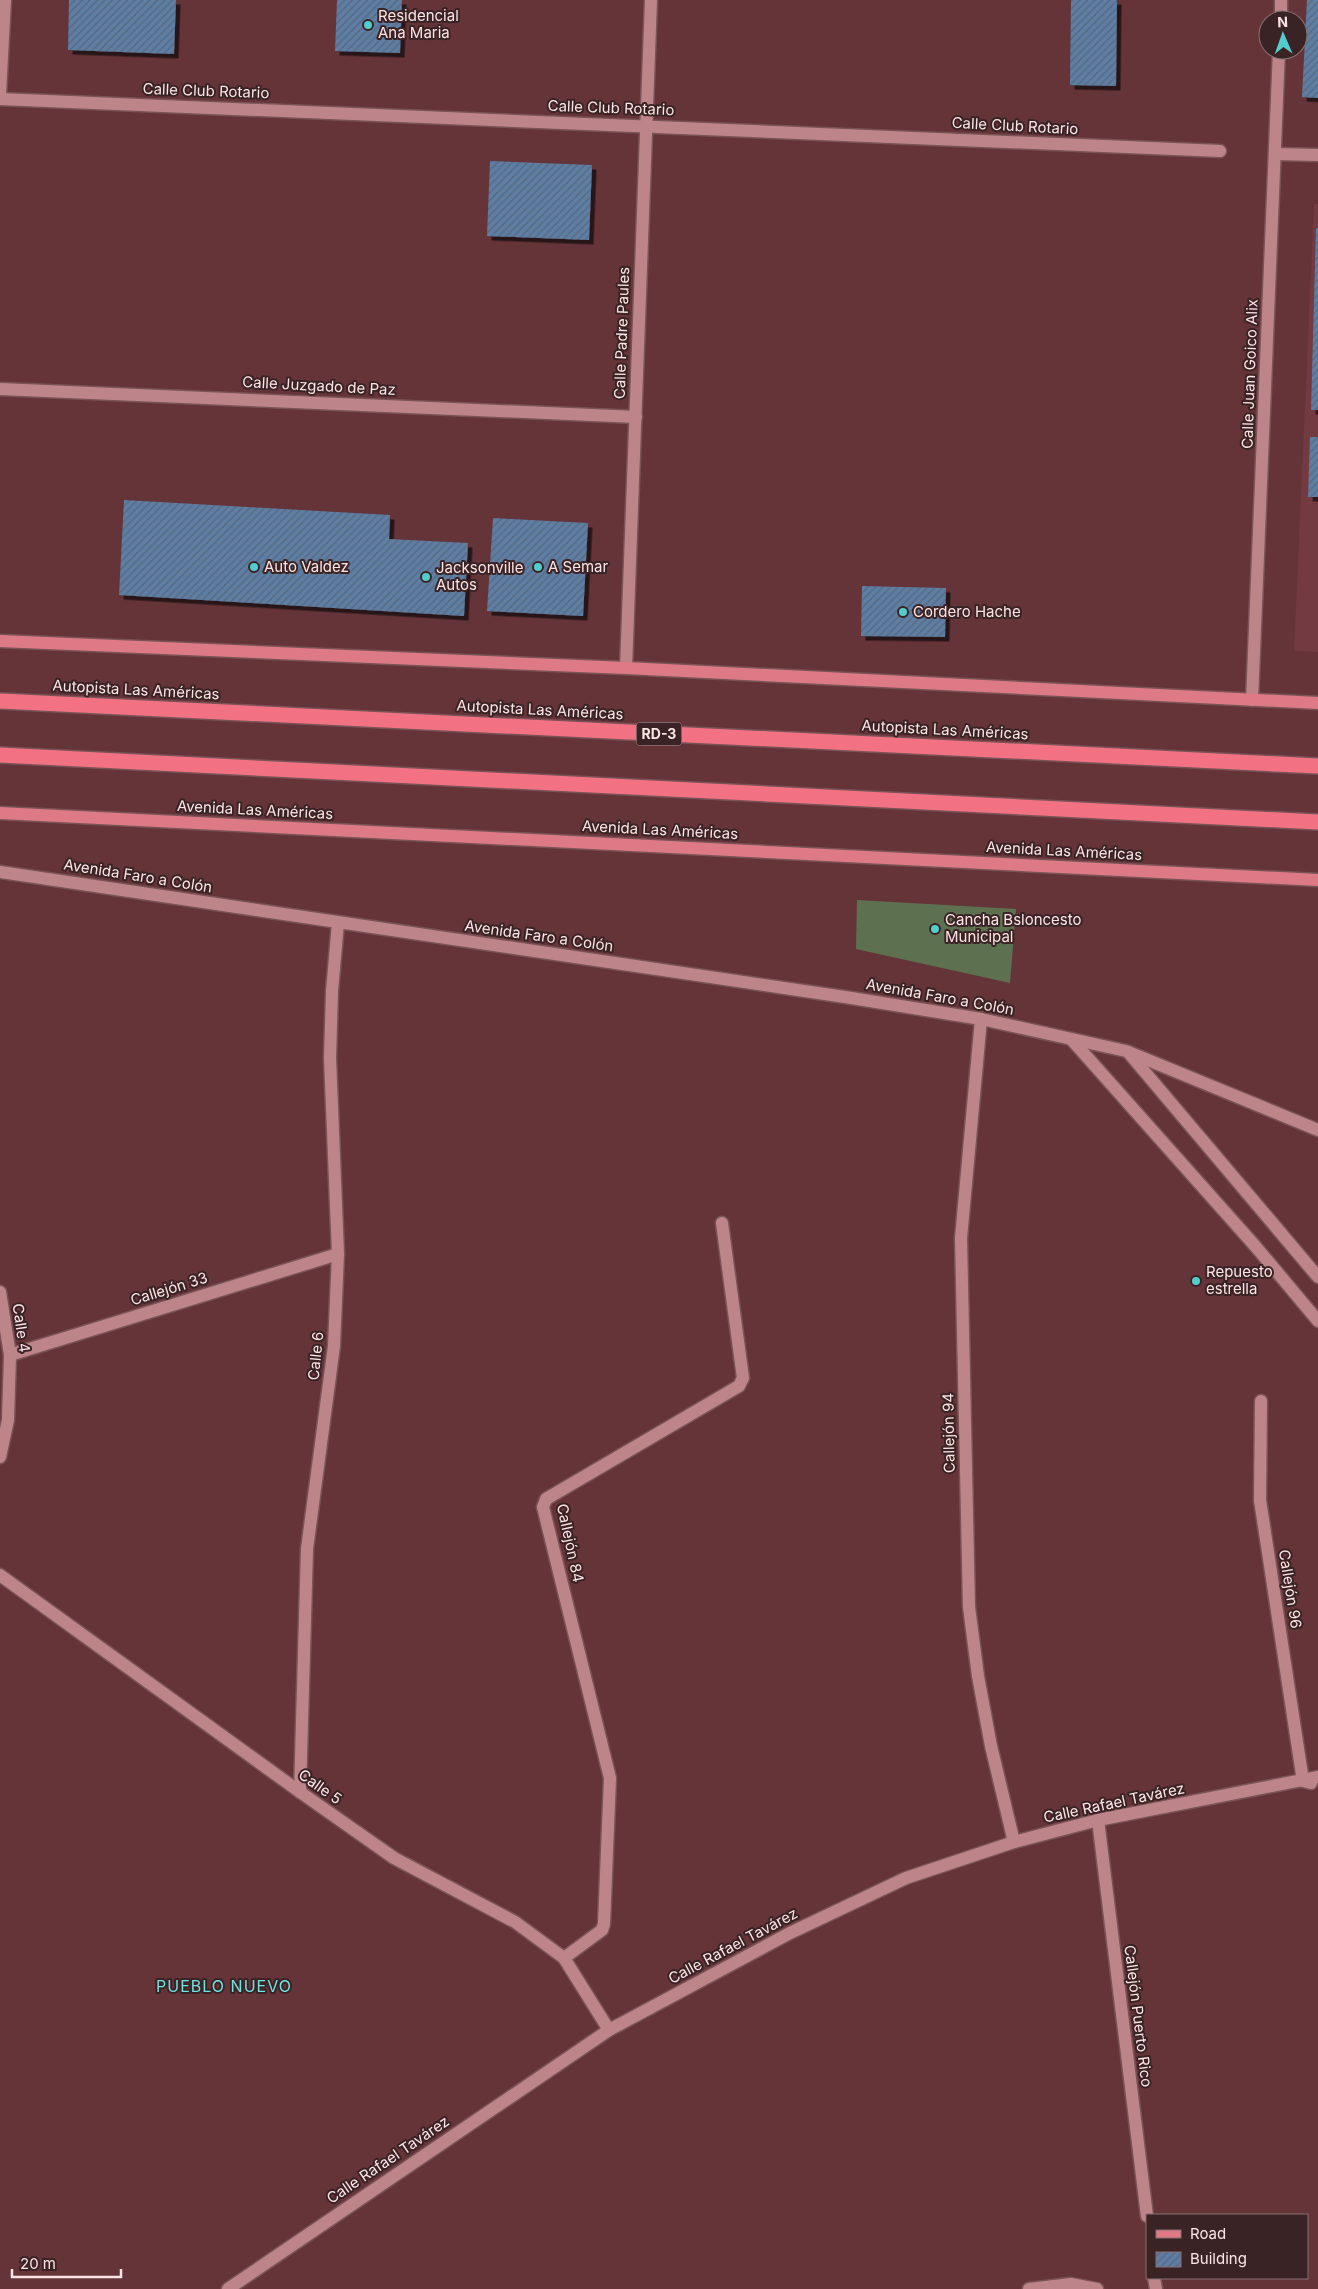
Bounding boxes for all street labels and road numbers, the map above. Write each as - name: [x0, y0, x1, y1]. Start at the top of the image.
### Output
- street label: Calle Club Rotario: [142, 79, 270, 102]
- street label: Calle Club Rotario: [547, 96, 675, 119]
- street label: Calle Club Rotario: [951, 113, 1079, 138]
- street label: Calle Padre Paules: [610, 266, 633, 399]
- street label: Calle Juan Goico Alix: [1237, 299, 1262, 449]
- street label: Calle Juzgado de Paz: [242, 372, 396, 399]
- street label: Autopista Las Américas: [52, 676, 220, 703]
- street label: Autopista Las Américas: [456, 696, 624, 723]
- street label: Autopista Las Américas: [861, 716, 1029, 743]
- road number: RD-3: [636, 722, 682, 746]
- street label: Avenida Las Américas: [176, 796, 334, 823]
- street label: Avenida Las Américas: [581, 816, 739, 843]
- street label: Avenida Las Américas: [985, 837, 1143, 864]
- street label: Avenida Faro a Colón: [62, 854, 214, 897]
- street label: Avenida Faro a Colón: [463, 916, 615, 955]
- street label: Avenida Faro a Colón: [865, 974, 1016, 1019]
- street label: Callejón 33: [128, 1268, 210, 1309]
- street label: Calle 4: [9, 1302, 34, 1354]
- street label: Calle 6: [303, 1331, 328, 1381]
- street label: Callejón 94: [938, 1393, 959, 1473]
- street label: Callejón 84: [553, 1502, 588, 1584]
- street label: Callejón 96: [1275, 1548, 1306, 1630]
- street label: Calle 5: [295, 1765, 346, 1808]
- street label: Calle Rafael Tavárez: [1042, 1778, 1186, 1827]
- street label: Calle Rafael Tavárez: [665, 1903, 801, 1988]
- street label: Callejón Puerto Rico: [1120, 1944, 1157, 2088]
- street label: Calle Rafael Tavárez: [323, 2112, 453, 2208]

